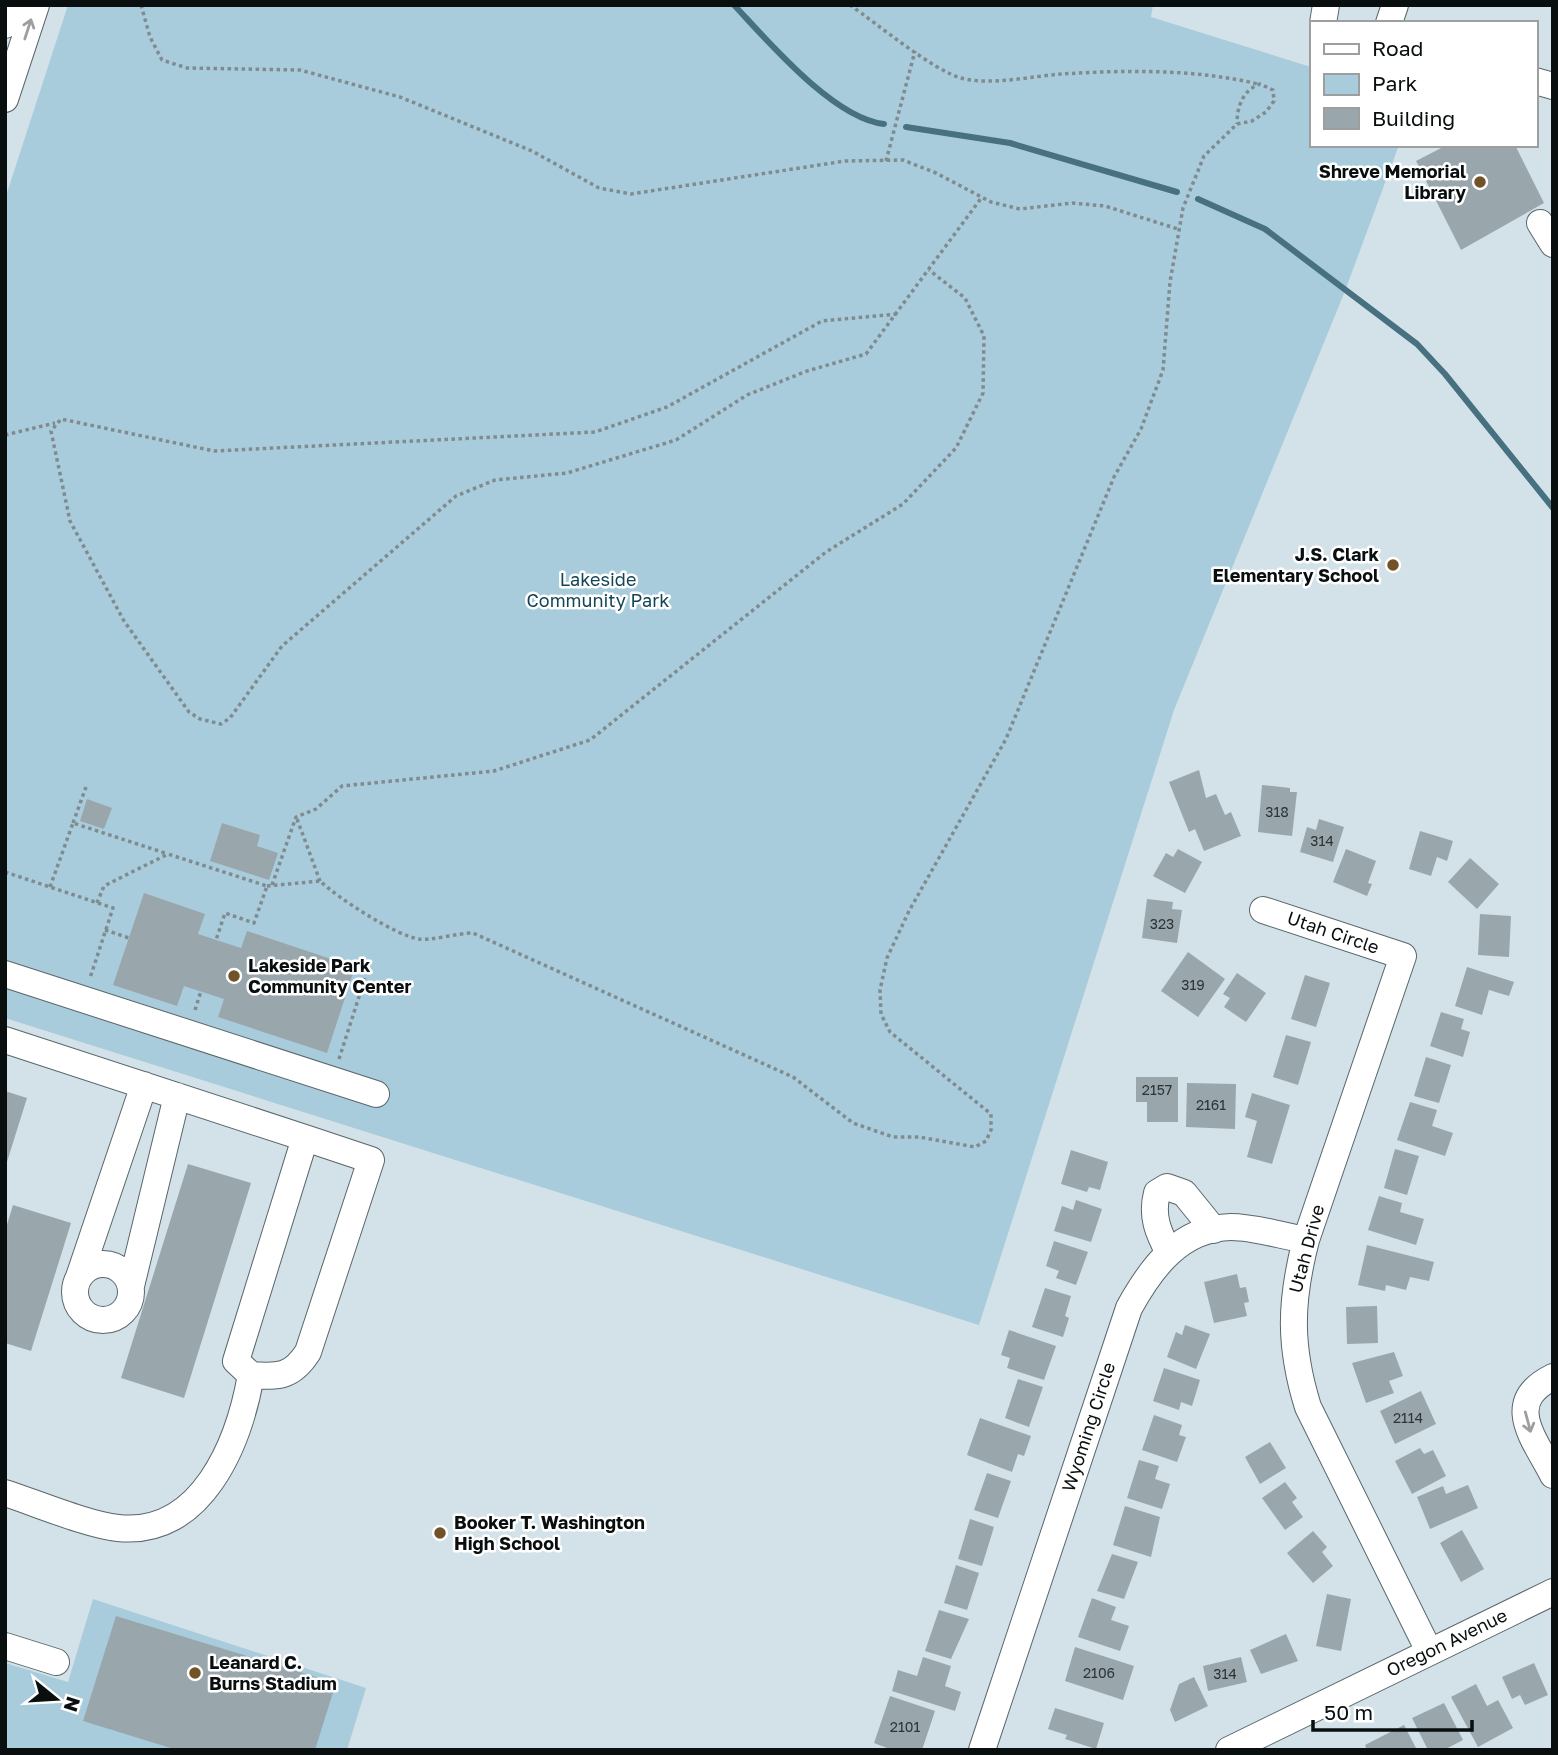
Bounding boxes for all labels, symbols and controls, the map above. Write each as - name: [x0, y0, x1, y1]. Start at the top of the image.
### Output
- one-way arrow: [22, 18, 35, 40]
- legend: [1310, 21, 1537, 147]
- text: Road: [1372, 35, 1423, 61]
- text: Park: [1372, 70, 1418, 96]
- text: Building: [1372, 105, 1455, 131]
- place label: Shreve Memorial Library: [1319, 160, 1466, 203]
- marker: Shreve Memorial Library: [1472, 174, 1488, 190]
- place label: J.S. Clark Elementary School: [1213, 543, 1380, 586]
- marker: J.S. Clark Elementary School: [1385, 557, 1401, 573]
- park label: Lakeside Community Park: [527, 568, 669, 611]
- house number: 318: [1265, 803, 1289, 820]
- house number: 314: [1310, 832, 1334, 849]
- street label: Utah Circle: [1284, 906, 1382, 958]
- house number: 323: [1150, 915, 1174, 932]
- place label: Lakeside Park Community Center: [248, 954, 411, 997]
- marker: Lakeside Park Community Center: [226, 968, 242, 984]
- house number: 319: [1181, 976, 1205, 993]
- house number: 2157: [1142, 1081, 1172, 1098]
- house number: 2161: [1196, 1096, 1226, 1113]
- street label: Utah Drive: [1284, 1202, 1328, 1295]
- street label: Wyoming Circle: [1057, 1359, 1119, 1494]
- house number: 2114: [1393, 1409, 1423, 1426]
- one-way arrow: [1522, 1410, 1535, 1432]
- place label: Booker T. Washington High School: [454, 1511, 645, 1554]
- marker: Booker T. Washington High School: [432, 1525, 448, 1541]
- street label: Oregon Avenue: [1383, 1603, 1511, 1681]
- place label: Leanard C. Burns Stadium: [209, 1651, 337, 1694]
- north arrow: [21, 1664, 91, 1734]
- house number: 2106: [1083, 1664, 1115, 1681]
- marker: Leanard C. Burns Stadium: [187, 1665, 203, 1681]
- house number: 314: [1213, 1665, 1237, 1682]
- scale bar: [1313, 1688, 1472, 1732]
- text: N: [59, 1694, 86, 1715]
- text: 50 m: [1324, 1699, 1373, 1725]
- house number: 2101: [890, 1718, 920, 1735]

